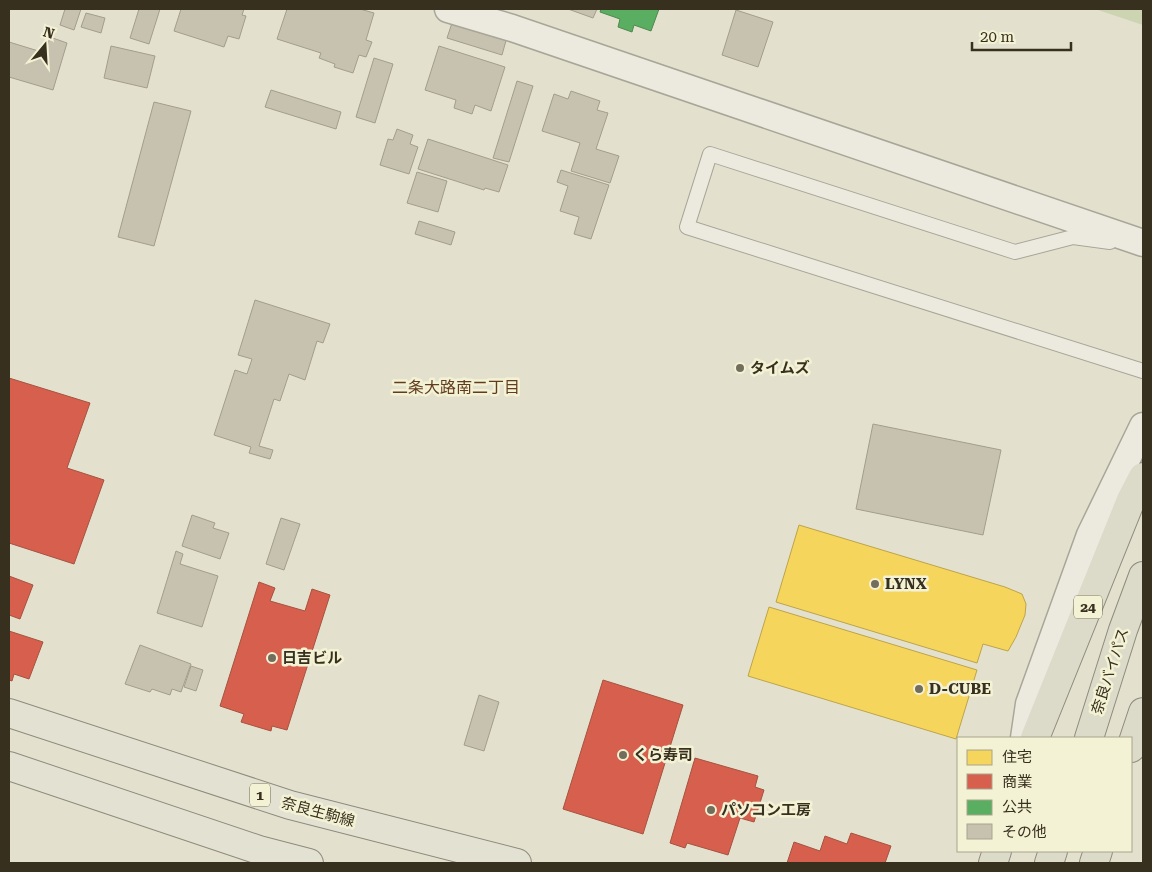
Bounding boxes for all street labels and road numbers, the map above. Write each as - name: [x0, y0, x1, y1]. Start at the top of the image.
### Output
- road number: 24: [1074, 596, 1102, 618]
- street label: 奈良バイパス: [1088, 626, 1132, 716]
- road number: 1: [250, 784, 270, 806]
- street label: 奈良生駒線: [279, 794, 357, 830]

